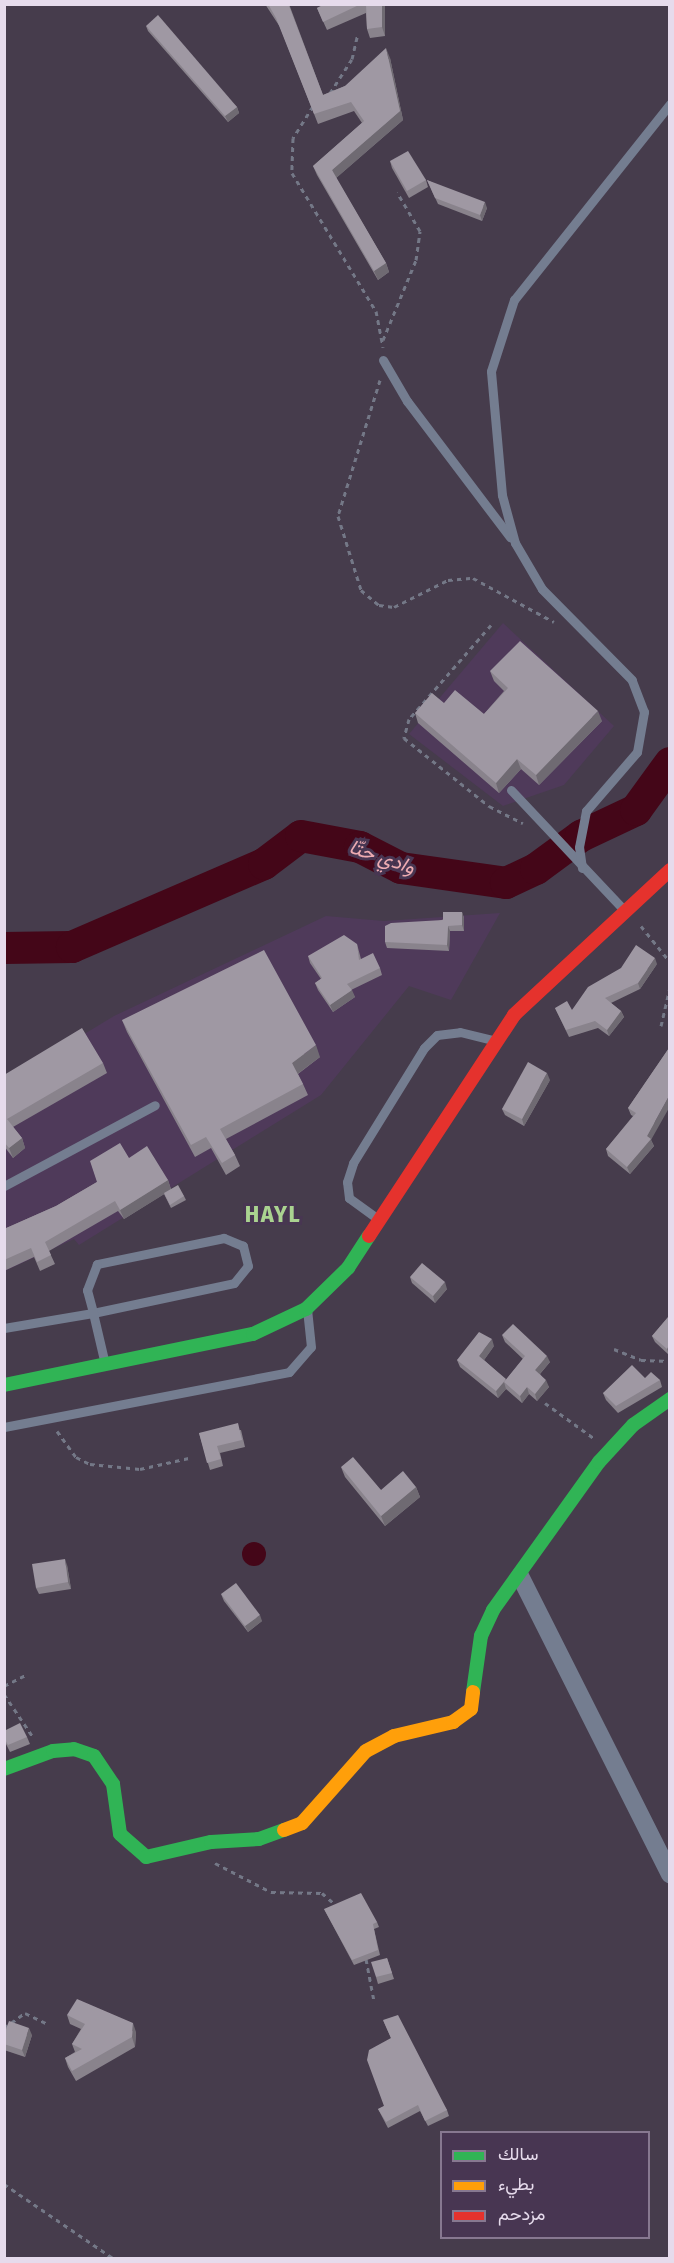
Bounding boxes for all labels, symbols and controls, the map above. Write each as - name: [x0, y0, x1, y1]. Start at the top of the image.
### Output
- water label: وادي حتّا: [346, 835, 418, 879]
- district label: HAYL: [245, 1201, 301, 1229]
- legend: [440, 2131, 650, 2239]
- text: سالك: [498, 2143, 538, 2165]
- text: بطيء: [498, 2173, 534, 2195]
- text: مزدحم: [498, 2203, 545, 2225]

